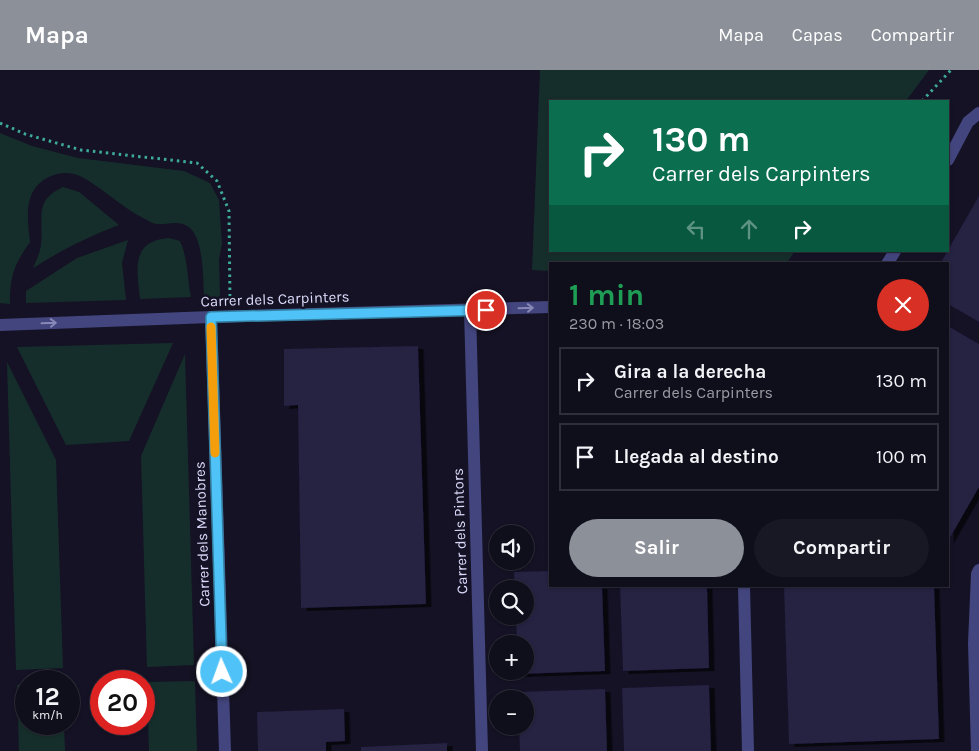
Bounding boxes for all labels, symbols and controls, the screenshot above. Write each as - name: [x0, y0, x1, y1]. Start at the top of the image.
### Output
- text: Mapa: [25, 21, 89, 49]
- text: Mapa: [718, 24, 764, 46]
- text: Capas: [792, 24, 843, 46]
- text: Compartir: [871, 24, 954, 46]
- text: 130 m: [652, 119, 750, 160]
- icon: right: [569, 120, 634, 185]
- text: Carrer dels Carpinters: [652, 161, 871, 187]
- icon: left: [682, 215, 710, 243]
- icon: ahead: [735, 215, 763, 243]
- icon: right: [788, 215, 816, 243]
- text: 1 min: [569, 277, 644, 313]
- button: close: [877, 279, 929, 331]
- street label: Carrer dels Carpinters: [200, 287, 350, 311]
- pin: [465, 289, 507, 331]
- icon: arrive: [472, 296, 500, 324]
- one-way arrow: [518, 303, 534, 313]
- text: 230 m · 18:03: [569, 314, 664, 333]
- one-way arrow: [40, 318, 56, 328]
- text: Gira a la derecha: [614, 361, 766, 383]
- icon: right: [571, 367, 599, 395]
- text: 130 m: [876, 370, 927, 392]
- text: Carrer dels Carpinters: [614, 383, 773, 402]
- icon: arrive: [571, 443, 599, 471]
- text: Llegada al destino: [614, 446, 779, 468]
- text: 100 m: [876, 446, 927, 468]
- street label: Carrer dels Manobres: [190, 461, 214, 607]
- street label: Carrer dels Pintors: [449, 468, 471, 594]
- button: Salir: [569, 519, 744, 577]
- button: Compartir: [754, 519, 929, 577]
- map controls: [489, 525, 534, 735]
- button: sound: [489, 525, 534, 570]
- button: search: [489, 580, 534, 625]
- button: +: [489, 635, 534, 680]
- position arrow: [195, 645, 247, 697]
- speed limit sign: 20: [90, 670, 155, 735]
- text: 12: [35, 682, 60, 711]
- button: −: [489, 690, 534, 735]
- text: km/h: [32, 708, 63, 722]

